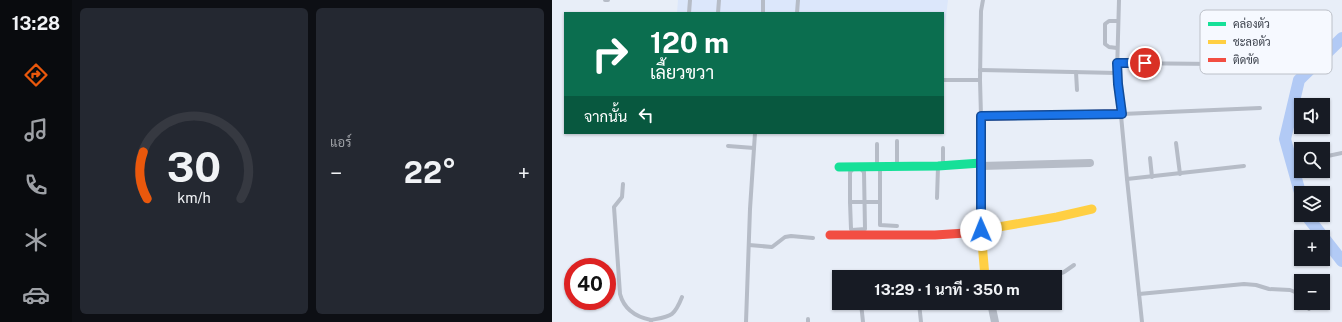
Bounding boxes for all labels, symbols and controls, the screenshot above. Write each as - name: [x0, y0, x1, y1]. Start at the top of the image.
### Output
- legend: [1200, 10, 1332, 74]
- text: 13:28: [12, 13, 60, 34]
- text: คล่องตัว: [1233, 17, 1270, 30]
- text: 120 m: [650, 26, 729, 59]
- icon: right: [584, 28, 636, 80]
- text: ชะลอตัว: [1233, 35, 1271, 48]
- pin: [1128, 46, 1162, 80]
- icon: arrive: [1134, 52, 1156, 74]
- text: ติดขัด: [1233, 53, 1259, 66]
- icon: directions: [22, 61, 50, 89]
- text: เลี้ยวขวา: [650, 62, 714, 83]
- map controls: [1294, 98, 1330, 310]
- button: sound: [1294, 98, 1330, 134]
- icon: left: [635, 104, 657, 126]
- text: จากนั้น: [584, 108, 627, 125]
- icon: music: [22, 116, 50, 144]
- text: แอร์: [330, 135, 351, 150]
- text: 30: [167, 142, 221, 191]
- button: search: [1294, 142, 1330, 178]
- text: 22°: [404, 154, 456, 190]
- text: −: [330, 160, 342, 186]
- text: +: [518, 160, 530, 186]
- icon: phone: [22, 171, 50, 199]
- button: layers: [1294, 186, 1330, 222]
- text: km/h: [177, 189, 211, 206]
- position arrow: [960, 209, 1002, 251]
- icon: climate: [22, 226, 50, 254]
- button: +: [1294, 230, 1330, 266]
- speed limit sign: 40: [564, 258, 616, 310]
- button: −: [1294, 274, 1330, 310]
- icon: car: [22, 281, 50, 309]
- text: 13:29 · 1 นาที · 350 m: [874, 281, 1020, 298]

